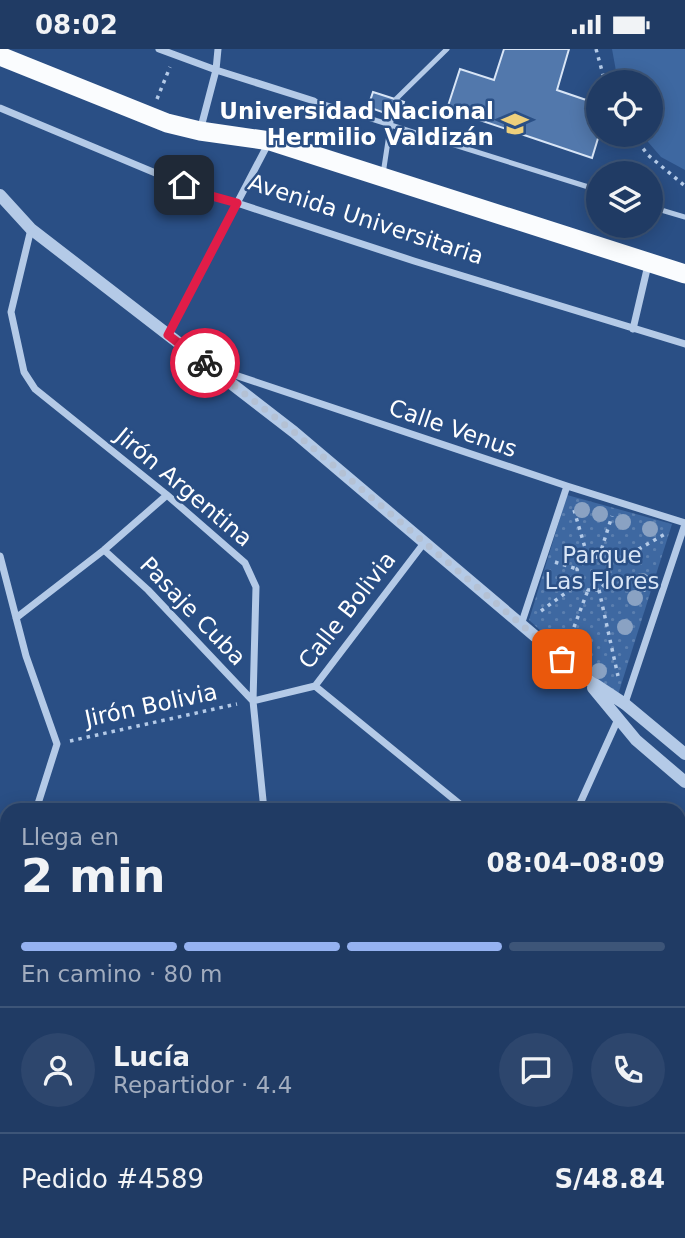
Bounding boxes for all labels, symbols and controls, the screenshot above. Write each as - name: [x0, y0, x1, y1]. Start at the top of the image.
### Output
- text: 08:02: [35, 10, 118, 40]
- map controls: [586, 70, 663, 238]
- button: locate: [586, 70, 663, 147]
- place label: Universidad Nacional Hermilio Valdizán: [219, 98, 494, 150]
- school or university icon: Universidad Nacional Hermilio Valdizán: [500, 109, 530, 139]
- pin: [154, 155, 214, 215]
- button: layers: [586, 161, 663, 238]
- icon: home: [165, 166, 203, 204]
- street label: Avenida Universitaria: [245, 169, 487, 269]
- courier: [170, 328, 240, 398]
- icon: bike: [186, 344, 224, 382]
- street label: Calle Venus: [386, 394, 520, 462]
- street label: Jirón Argentina: [109, 421, 258, 552]
- park label: Parque Las Flores: [545, 542, 659, 594]
- street label: Calle Bolivia: [293, 546, 401, 674]
- street label: Pasaje Cuba: [135, 552, 251, 670]
- pin: [532, 629, 592, 689]
- icon: bag: [543, 640, 581, 678]
- street label: Jirón Bolivia: [80, 678, 220, 732]
- text: Llega en: [21, 824, 119, 850]
- text: 08:04–08:09: [486, 848, 665, 878]
- text: 2 min: [21, 849, 165, 903]
- text: En camino · 80 m: [21, 961, 223, 987]
- button: person: [21, 1033, 95, 1107]
- button: chat: [499, 1033, 573, 1107]
- button: phone: [591, 1033, 665, 1107]
- text: Lucía: [113, 1042, 190, 1072]
- text: Repartidor · 4.4: [113, 1072, 292, 1098]
- text: Pedido #4589: [21, 1164, 204, 1194]
- text: S/48.84: [555, 1164, 665, 1194]

